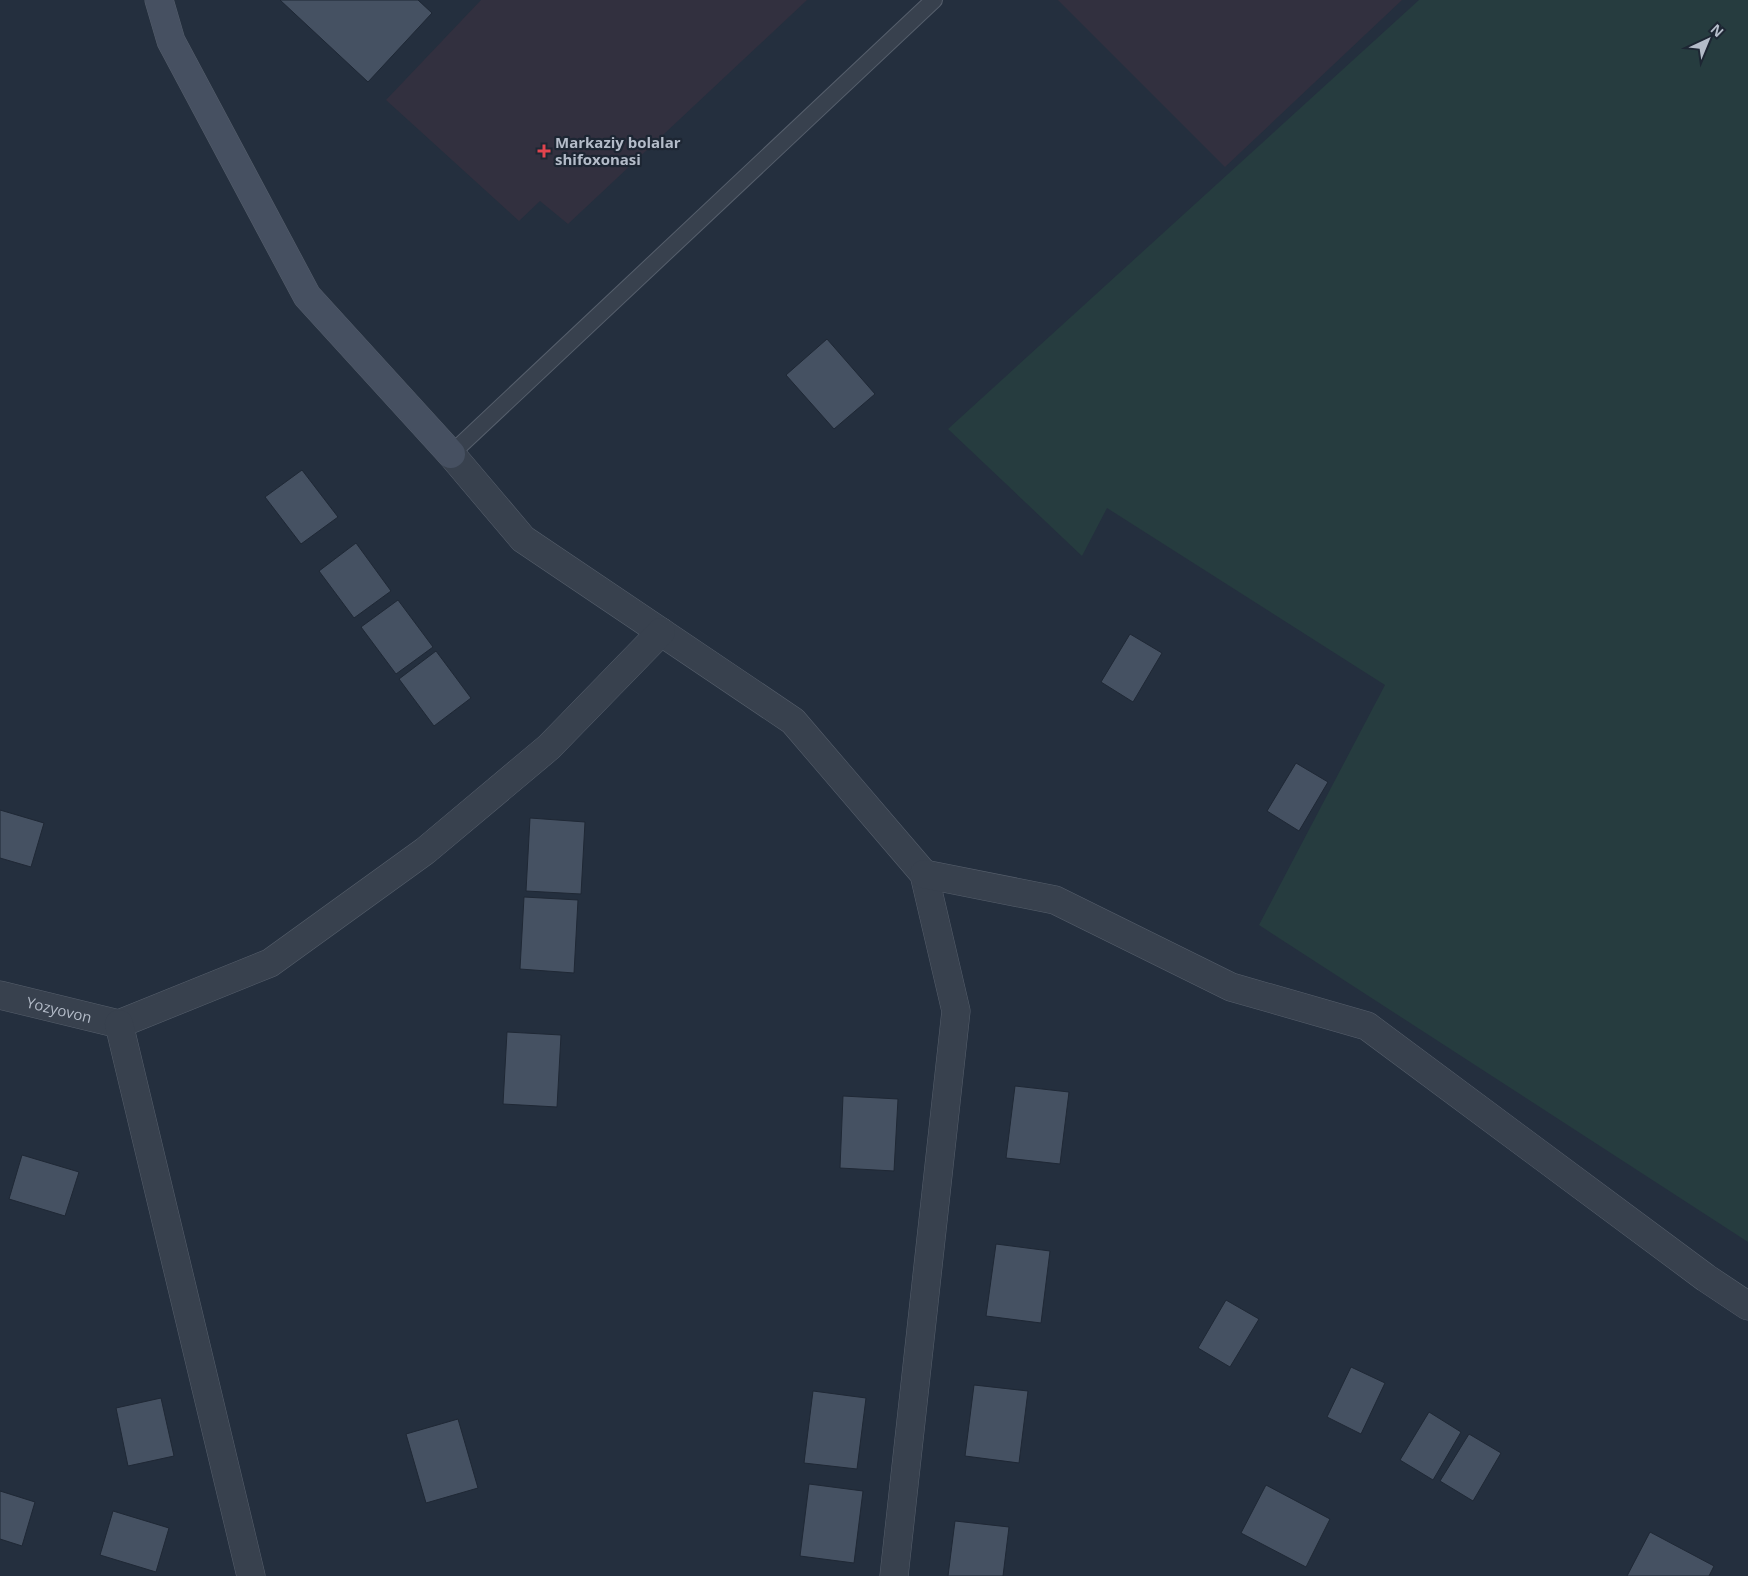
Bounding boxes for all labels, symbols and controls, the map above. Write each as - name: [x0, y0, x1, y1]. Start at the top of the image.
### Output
- north arrow: [1683, 15, 1733, 65]
- text: N: [1707, 19, 1728, 41]
- place label: Markaziy bolalar shifoxonasi: [555, 132, 681, 169]
- marker: Markaziy bolalar shifoxonasi: [537, 144, 551, 158]
- street label: Yozyovon: [24, 992, 94, 1027]

